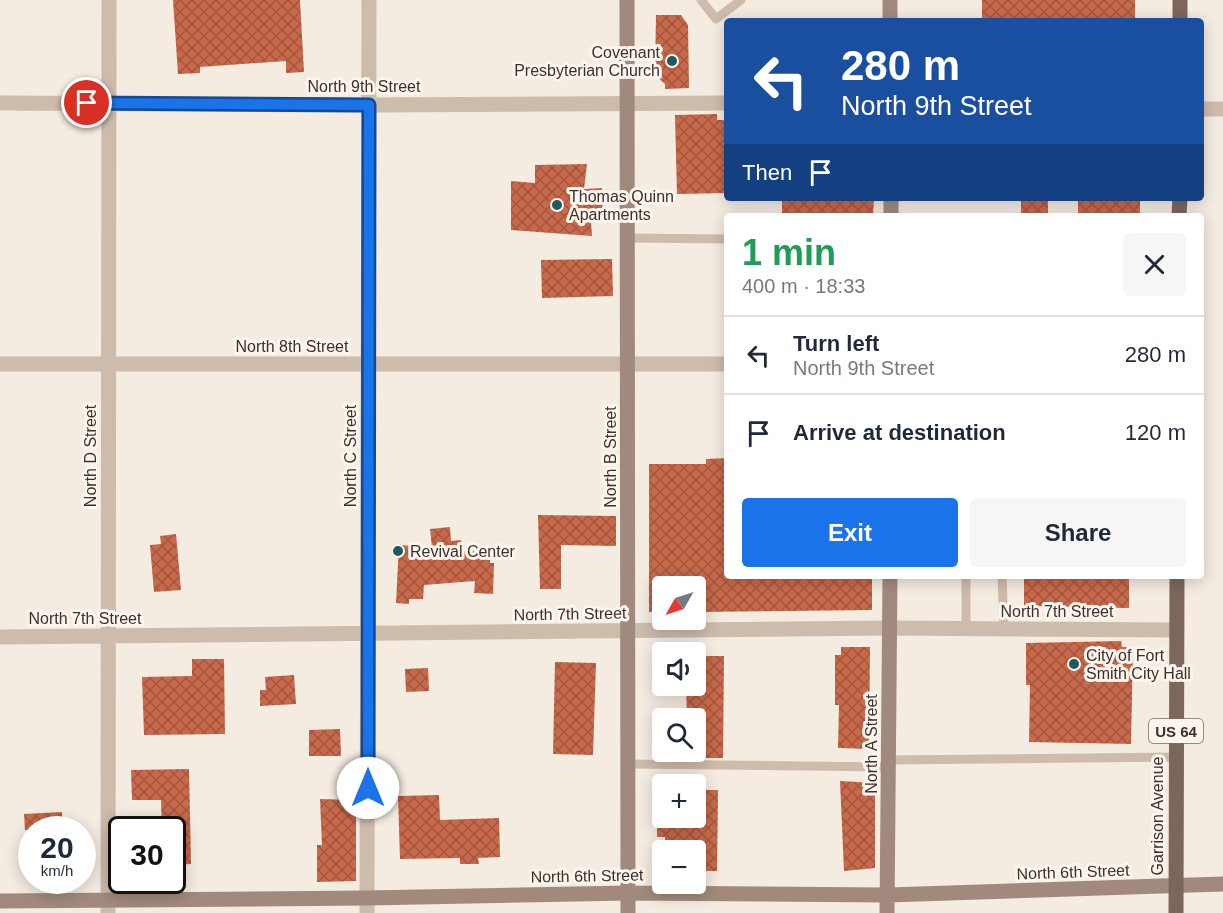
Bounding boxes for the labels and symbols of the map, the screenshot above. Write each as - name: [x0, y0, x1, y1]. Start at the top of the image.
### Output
- place label: Covenant Presbyterian Church: [514, 44, 661, 79]
- marker: Covenant Presbyterian Church: [665, 54, 679, 68]
- pin: [61, 77, 112, 128]
- street label: North 9th Street: [308, 78, 421, 95]
- place label: Thomas Quinn Apartments: [569, 188, 674, 223]
- marker: Thomas Quinn Apartments: [550, 198, 564, 212]
- street label: North 8th Street: [236, 338, 349, 355]
- street label: North D Street: [82, 404, 99, 507]
- street label: North C Street: [342, 404, 359, 507]
- street label: North B Street: [602, 406, 619, 508]
- place label: Revival Center: [410, 543, 516, 560]
- marker: Revival Center: [391, 544, 405, 558]
- north arrow: [652, 576, 706, 630]
- street label: North 7th Street: [1001, 603, 1114, 620]
- street label: North 7th Street: [513, 605, 627, 623]
- street label: North 7th Street: [29, 610, 142, 627]
- place label: City of Fort Smith City Hall: [1086, 647, 1191, 682]
- marker: City of Fort Smith City Hall: [1067, 657, 1081, 671]
- street label: North A Street: [863, 694, 880, 794]
- road number: US 64: [1149, 719, 1203, 743]
- position arrow: [336, 756, 400, 820]
- street label: Garrison Avenue: [1149, 756, 1166, 875]
- speed limit sign: 30: [108, 816, 186, 894]
- street label: North 6th Street: [1016, 862, 1130, 882]
- street label: North 6th Street: [530, 867, 644, 885]

